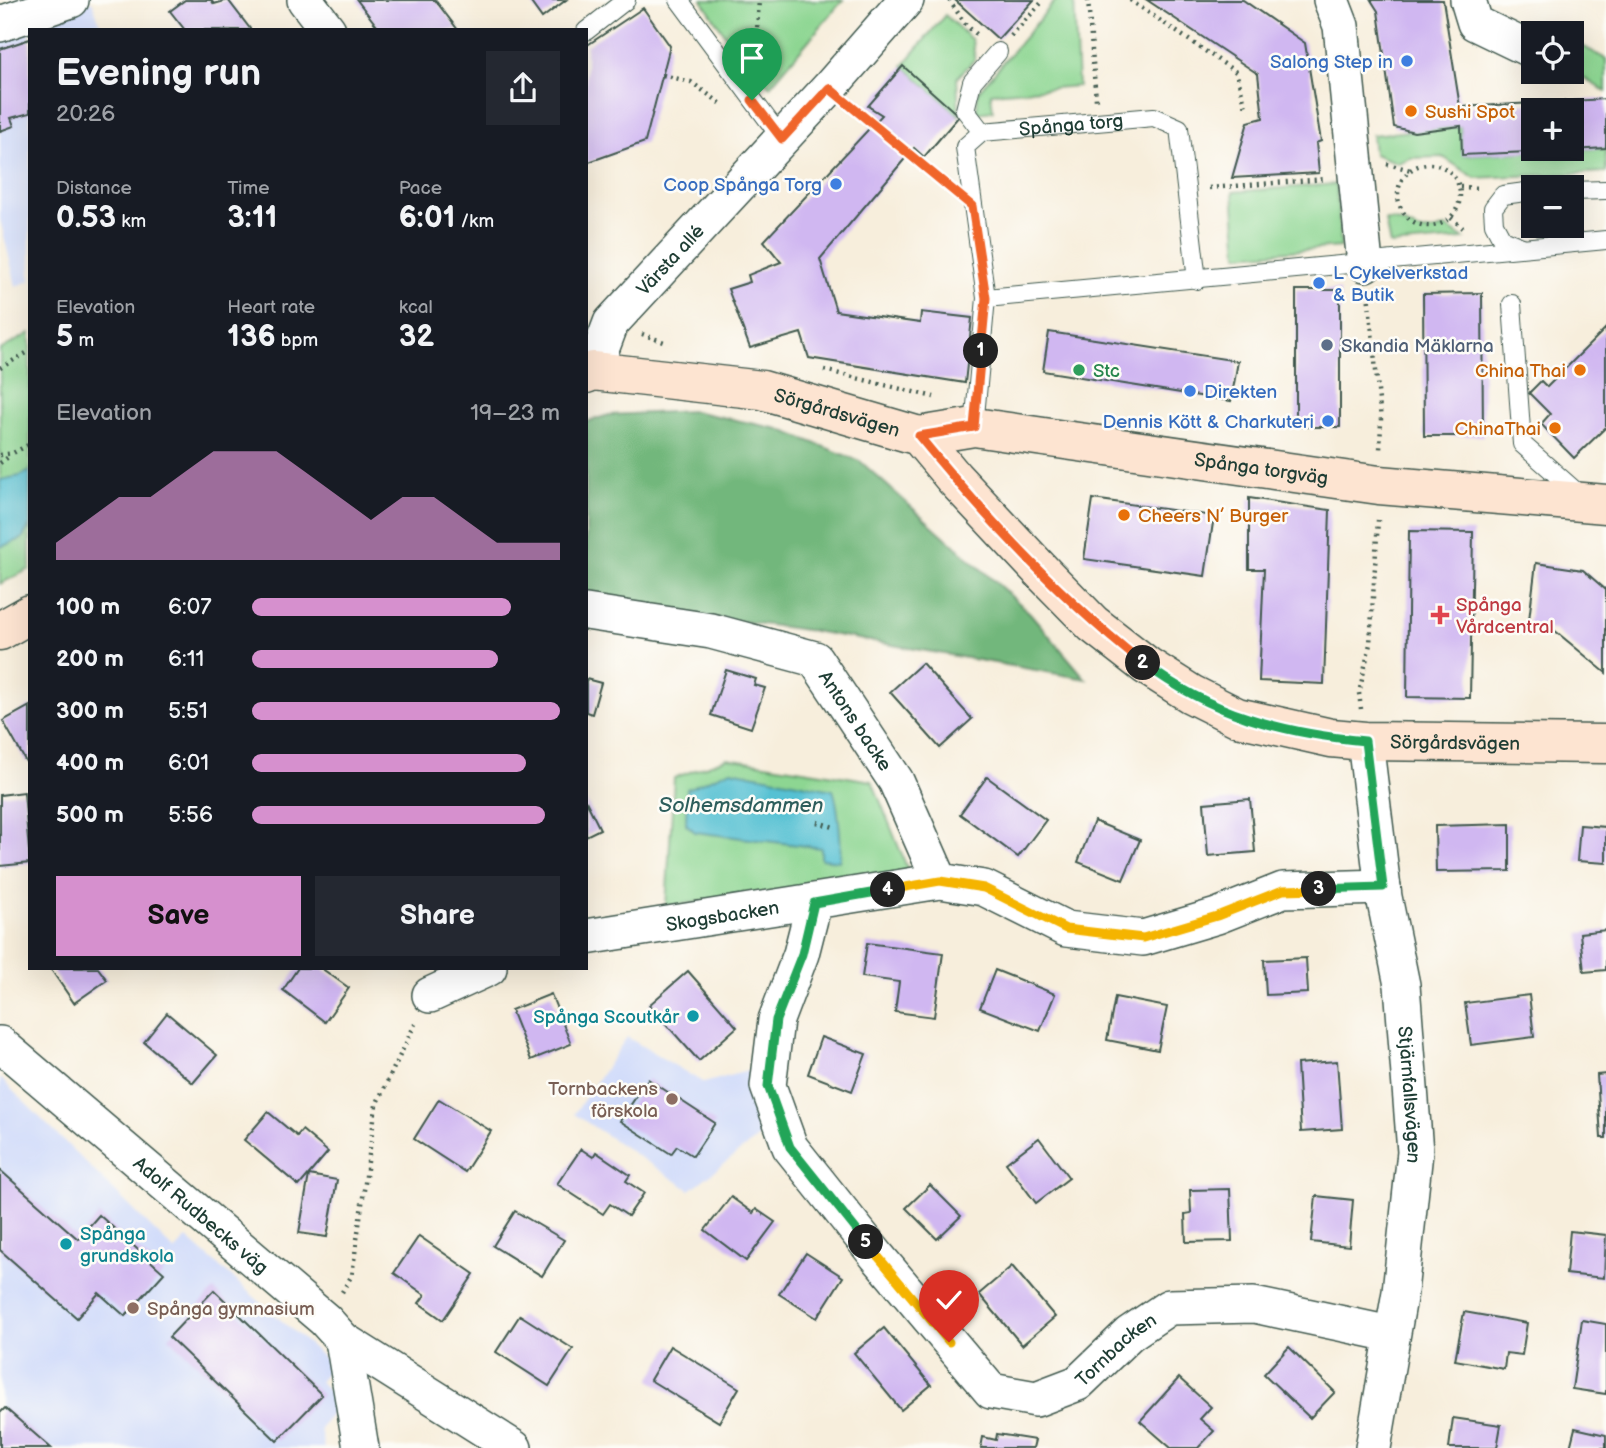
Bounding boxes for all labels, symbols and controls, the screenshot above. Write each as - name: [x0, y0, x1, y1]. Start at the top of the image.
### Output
- map controls: [1521, 21, 1584, 238]
- button: locate: [1521, 21, 1584, 84]
- pin: [722, 28, 782, 100]
- icon: arrive: [733, 39, 771, 77]
- text: Evening run: [56, 51, 261, 96]
- button: share: [486, 51, 560, 125]
- place label: Salong Step in: [1270, 51, 1393, 74]
- marker: Salong Step in: [1399, 53, 1415, 69]
- button: +: [1521, 98, 1584, 161]
- text: 20:26: [56, 100, 115, 128]
- place label: Sushi Spot: [1425, 101, 1515, 124]
- marker: Sushi Spot: [1403, 103, 1419, 119]
- street label: Spånga torg: [1018, 110, 1124, 142]
- place label: Coop Spånga Torg: [663, 174, 822, 197]
- button: −: [1521, 175, 1584, 238]
- marker: Coop Spånga Torg: [828, 176, 844, 192]
- text: Distance: [56, 177, 132, 200]
- text: Time: [227, 177, 269, 200]
- text: Pace: [399, 177, 442, 200]
- text: 0.53: [56, 200, 116, 236]
- text: 3:11: [227, 200, 277, 236]
- text: 6:01: [399, 200, 455, 236]
- text: km: [116, 210, 146, 233]
- text: /km: [455, 210, 494, 233]
- street label: Värsta allé: [632, 220, 710, 301]
- place label: L Cykelverkstad & Butik: [1333, 262, 1468, 307]
- marker: L Cykelverkstad & Butik: [1311, 275, 1327, 291]
- text: Elevation: [56, 296, 135, 319]
- text: Heart rate: [227, 296, 315, 319]
- text: kcal: [399, 296, 433, 319]
- text: 5: [56, 319, 73, 355]
- text: 136: [227, 319, 276, 355]
- text: 32: [399, 319, 434, 355]
- text: m: [73, 329, 94, 352]
- text: bpm: [276, 329, 318, 352]
- pin: 1: [964, 334, 998, 368]
- place label: Skandia Mäklarna: [1341, 335, 1494, 358]
- marker: Skandia Mäklarna: [1319, 337, 1335, 353]
- text: 1: [977, 339, 985, 362]
- place label: Stc: [1093, 360, 1120, 383]
- place label: China Thai: [1475, 360, 1566, 383]
- marker: Stc: [1071, 362, 1087, 378]
- marker: China Thai: [1572, 362, 1588, 378]
- place label: Direkten: [1204, 381, 1277, 404]
- marker: Direkten: [1182, 383, 1198, 399]
- street label: Sörgårdsvägen: [771, 384, 902, 443]
- text: Elevation: [56, 399, 152, 427]
- text: 19–23 m: [470, 399, 560, 427]
- place label: Dennis Kött & Charkuteri: [1102, 411, 1314, 434]
- marker: Dennis Kött & Charkuteri: [1320, 413, 1336, 429]
- place label: ChinaThai: [1454, 418, 1541, 441]
- marker: ChinaThai: [1547, 420, 1563, 436]
- street label: Spånga torgväg: [1193, 449, 1330, 491]
- place label: Cheers N’ Burger: [1138, 505, 1289, 528]
- marker: Cheers N’ Burger: [1116, 507, 1132, 523]
- text: 100 m: [56, 593, 120, 621]
- text: 6:07: [168, 593, 212, 621]
- place label: Spånga Vårdcentral: [1456, 594, 1554, 639]
- marker: Spånga Vårdcentral: [1430, 605, 1450, 625]
- text: 200 m: [56, 645, 124, 673]
- text: 6:11: [168, 645, 205, 673]
- pin: 2: [1126, 646, 1160, 680]
- text: 2: [1137, 651, 1148, 674]
- street label: Antons backe: [813, 667, 896, 776]
- text: 300 m: [56, 697, 124, 725]
- text: 5:51: [168, 697, 208, 725]
- street label: Sörgårdsvägen: [1390, 731, 1520, 756]
- text: 400 m: [56, 749, 124, 777]
- text: 6:01: [168, 749, 209, 777]
- water label: Solhemsdammen: [659, 793, 823, 818]
- text: 500 m: [56, 801, 124, 829]
- text: 5:56: [168, 801, 213, 829]
- pin: 4: [870, 872, 906, 908]
- pin: 3: [1302, 872, 1336, 906]
- button: Save: [56, 876, 301, 956]
- button: Share: [315, 876, 560, 956]
- text: 3: [1313, 877, 1324, 900]
- text: 4: [882, 878, 893, 901]
- street label: Skogsbacken: [664, 897, 781, 937]
- place label: Spånga Scoutkår: [533, 1006, 680, 1029]
- marker: Spånga Scoutkår: [685, 1008, 701, 1024]
- street label: Stjärnfallsvägen: [1392, 1025, 1425, 1164]
- place label: Tornbackens förskola: [548, 1078, 658, 1123]
- marker: Tornbackens förskola: [664, 1091, 680, 1107]
- street label: Adolf Rudbecks väg: [128, 1152, 272, 1280]
- place label: Spånga grundskola: [80, 1223, 174, 1268]
- pin: 5: [848, 1224, 884, 1260]
- text: 5: [860, 1230, 871, 1253]
- marker: Spånga grundskola: [58, 1236, 74, 1252]
- pin: [919, 1270, 979, 1342]
- icon: check: [930, 1281, 968, 1319]
- place label: Spånga gymnasium: [147, 1298, 315, 1321]
- marker: Spånga gymnasium: [125, 1300, 141, 1316]
- street label: Tornbacken: [1071, 1309, 1161, 1392]

